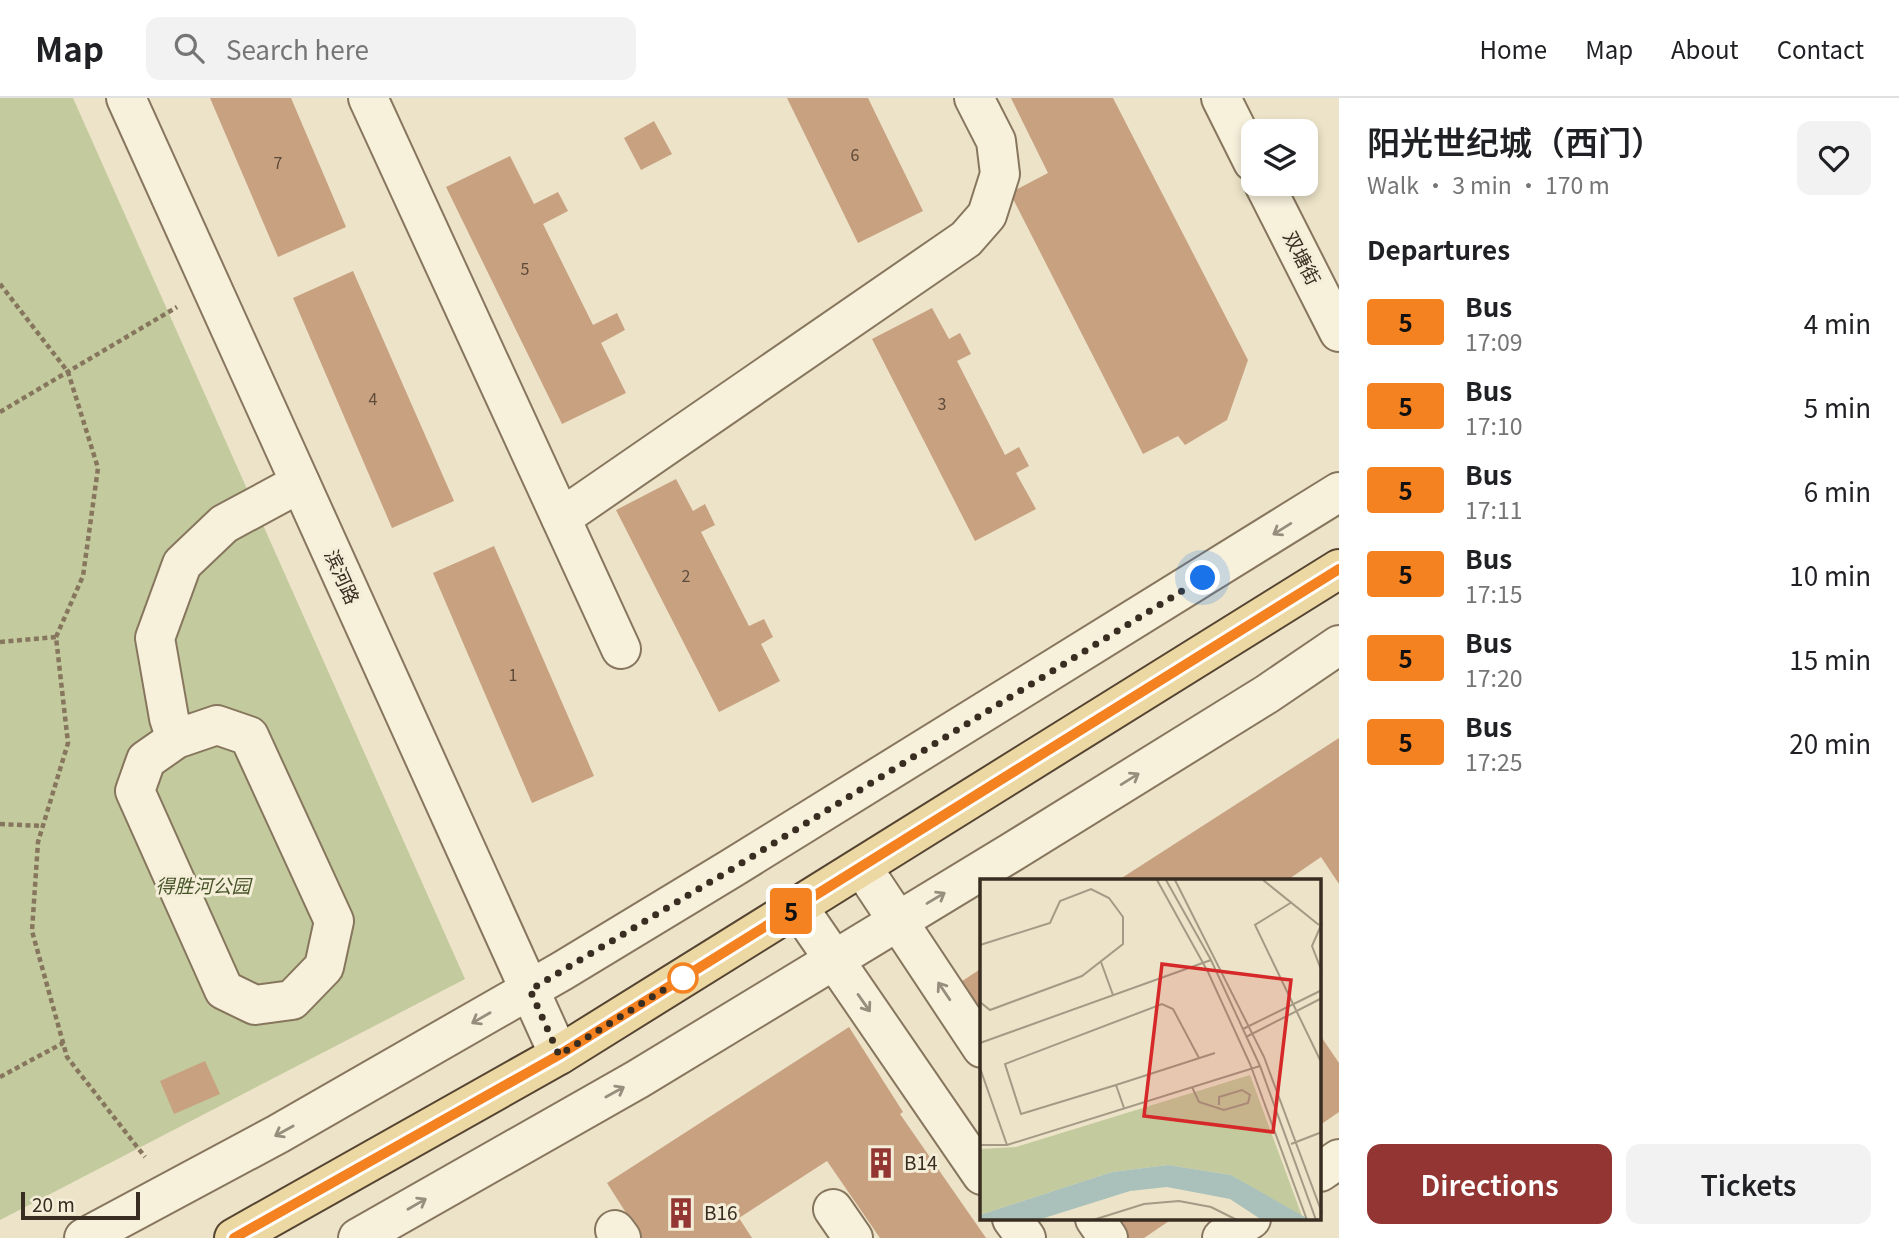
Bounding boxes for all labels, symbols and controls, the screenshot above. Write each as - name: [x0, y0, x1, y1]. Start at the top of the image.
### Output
- search box: [146, 17, 636, 80]
- text: Map: [35, 24, 104, 72]
- icon: search: [170, 29, 208, 67]
- text: Search here: [226, 30, 369, 67]
- text: Home: [1480, 31, 1547, 66]
- text: Map: [1585, 31, 1633, 66]
- text: About: [1671, 31, 1739, 66]
- text: Contact: [1777, 31, 1864, 66]
- text: 阳光世纪城（西门）: [1367, 117, 1664, 165]
- map controls: [1241, 119, 1318, 196]
- button: layers: [1241, 119, 1318, 196]
- button: heart: [1797, 121, 1871, 195]
- house number: 6: [851, 142, 860, 166]
- house number: 7: [274, 150, 283, 174]
- text: Walk · 3 min · 170 m: [1367, 167, 1610, 201]
- street label: 双塘街: [1278, 226, 1328, 289]
- text: Departures: [1367, 230, 1510, 267]
- house number: 5: [521, 256, 530, 280]
- text: Bus: [1465, 287, 1512, 324]
- text: 5: [1398, 304, 1413, 339]
- text: 4 min: [1804, 304, 1871, 341]
- text: 17:09: [1465, 324, 1522, 358]
- text: Bus: [1465, 371, 1512, 408]
- house number: 4: [369, 386, 378, 410]
- text: 5: [1398, 388, 1413, 423]
- text: 5 min: [1804, 388, 1871, 425]
- house number: 3: [938, 391, 946, 415]
- text: 17:10: [1465, 408, 1522, 442]
- text: Bus: [1465, 455, 1512, 492]
- text: 5: [1398, 472, 1413, 507]
- text: 6 min: [1804, 472, 1871, 509]
- text: 17:11: [1465, 492, 1522, 526]
- one-way arrow: [1272, 522, 1292, 536]
- text: Bus: [1465, 539, 1512, 576]
- street label: 滨河路: [319, 545, 367, 608]
- text: 5: [1398, 556, 1413, 591]
- text: 10 min: [1789, 556, 1871, 593]
- your location: [1185, 560, 1220, 595]
- house number: 2: [682, 563, 691, 587]
- text: 17:15: [1465, 576, 1522, 610]
- text: Bus: [1465, 623, 1512, 660]
- text: 5: [1398, 640, 1413, 675]
- text: 15 min: [1789, 640, 1871, 677]
- text: 17:20: [1465, 660, 1522, 694]
- house number: 1: [509, 662, 517, 686]
- text: Bus: [1465, 707, 1512, 744]
- text: 5: [1398, 724, 1413, 759]
- text: 20 min: [1789, 724, 1871, 761]
- text: 17:25: [1465, 744, 1522, 778]
- one-way arrow: [1119, 771, 1139, 785]
- park label: 得胜河公园: [155, 871, 253, 898]
- inset map: [980, 879, 1322, 1220]
- line badge: 5: [768, 888, 814, 934]
- one-way arrow: [925, 891, 945, 905]
- text: 5: [784, 893, 798, 928]
- unlabelled marker: [668, 963, 698, 993]
- one-way arrow: [937, 982, 951, 1002]
- one-way arrow: [857, 993, 871, 1012]
- one-way arrow: [471, 1012, 492, 1025]
- one-way arrow: [605, 1085, 625, 1099]
- one-way arrow: [274, 1124, 294, 1138]
- button: Directions: [1367, 1144, 1612, 1224]
- button: Tickets: [1626, 1144, 1871, 1224]
- building icon: B14: [864, 1146, 898, 1180]
- place label: B14: [904, 1148, 938, 1175]
- scale bar: [21, 1189, 140, 1221]
- text: 20 m: [32, 1190, 75, 1217]
- building icon: B16: [664, 1196, 698, 1230]
- one-way arrow: [407, 1197, 427, 1211]
- place label: B16: [704, 1198, 738, 1225]

